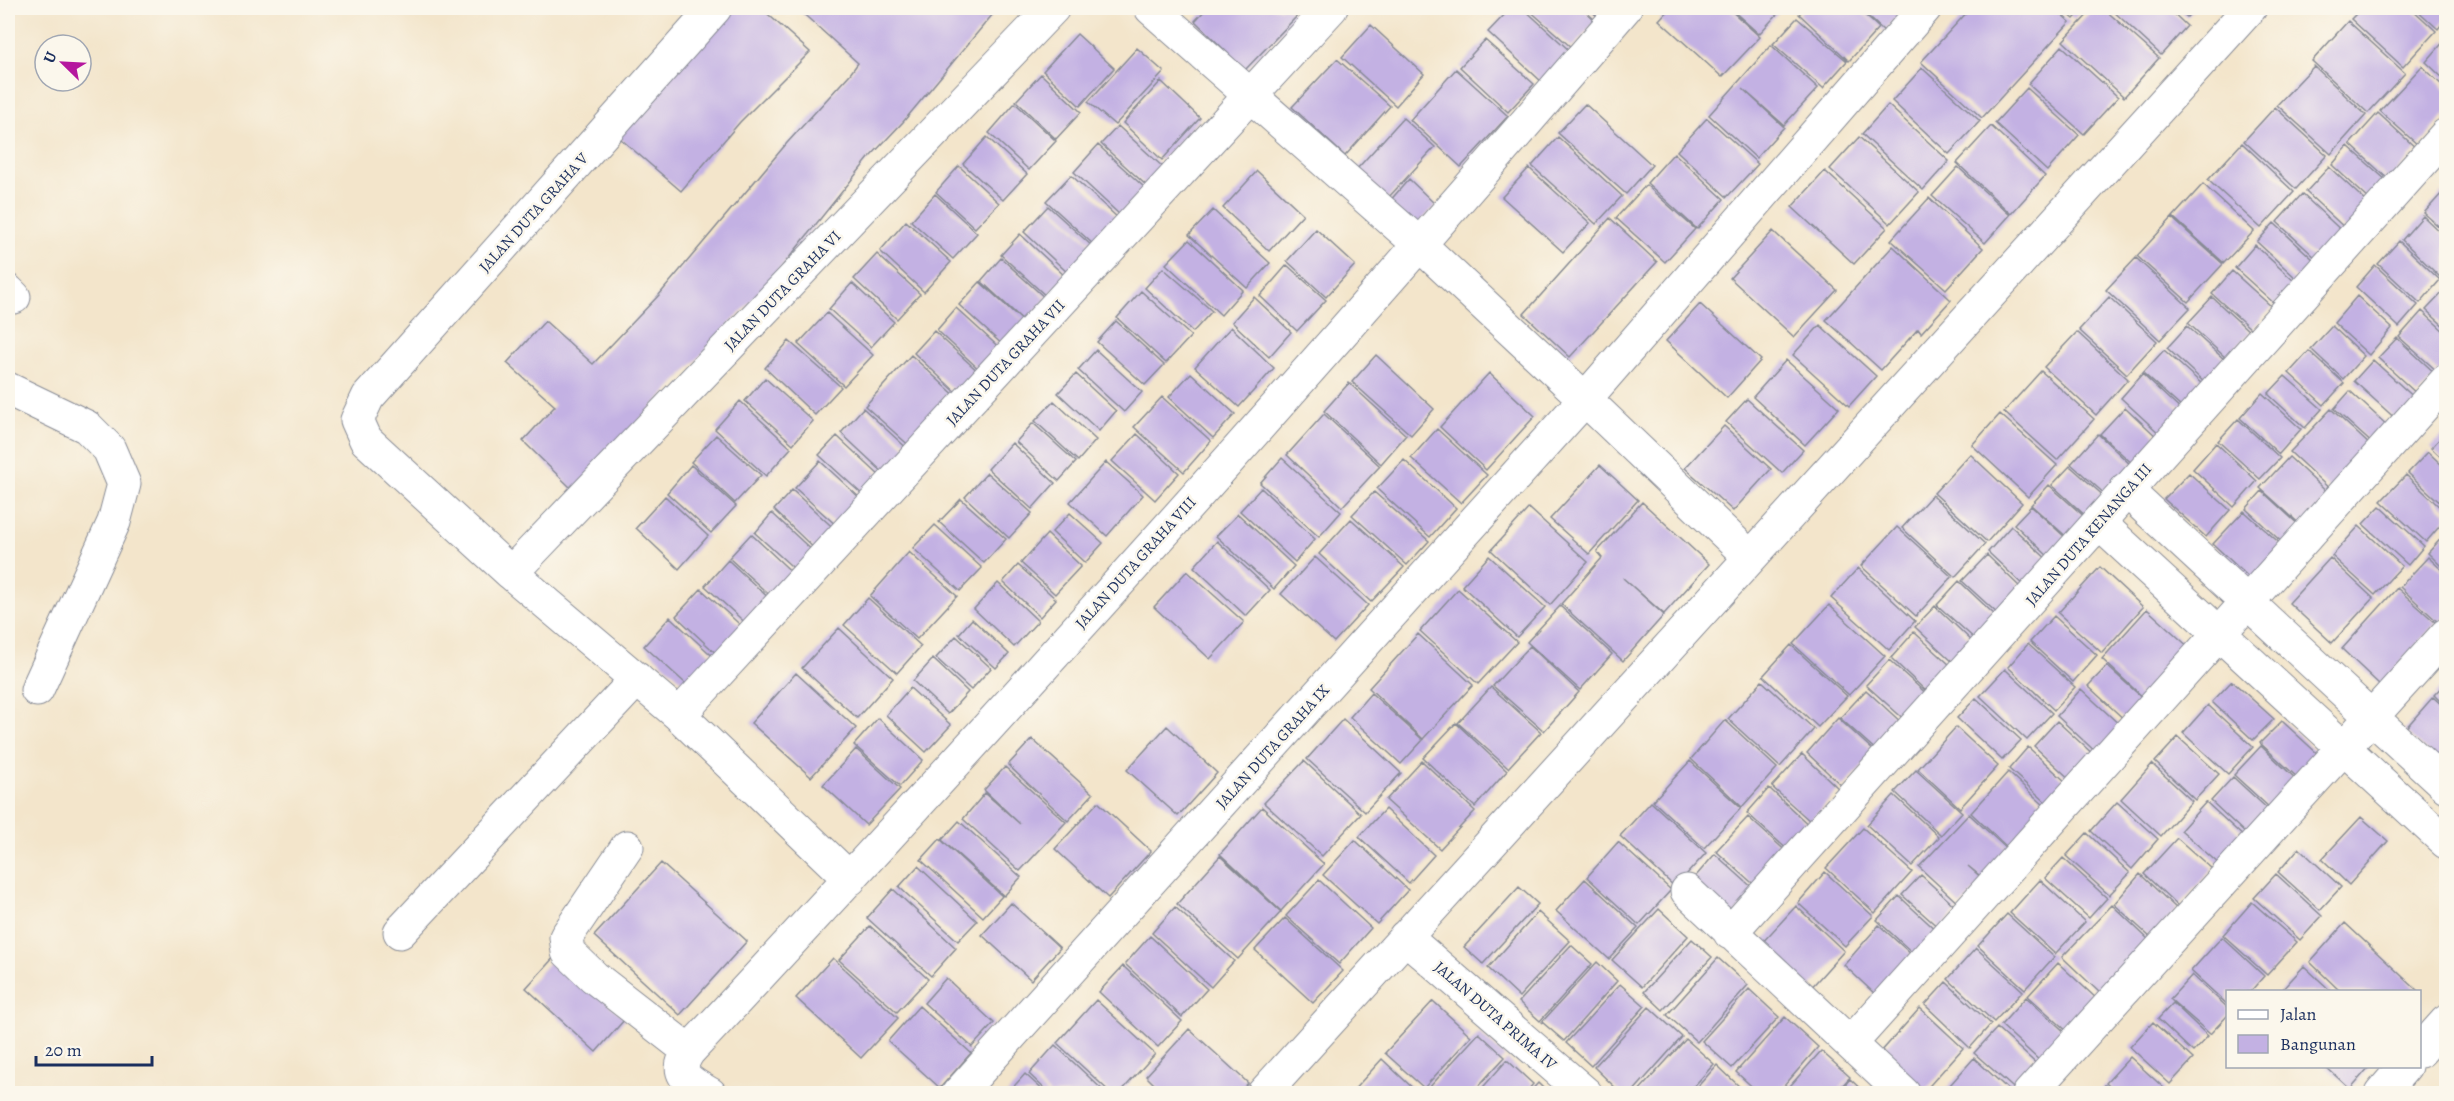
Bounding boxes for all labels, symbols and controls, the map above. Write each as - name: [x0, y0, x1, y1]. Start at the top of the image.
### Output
- north arrow: [33, 33, 93, 93]
- text: U: [38, 48, 63, 67]
- street label: JALAN DUTA GRAHA V: [474, 148, 594, 277]
- street label: JALAN DUTA GRAHA VI: [719, 226, 846, 356]
- street label: JALAN DUTA GRAHA VII: [941, 295, 1070, 431]
- street label: JALAN DUTA KENANGA III: [2021, 459, 2157, 611]
- street label: JALAN DUTA GRAHA VIII: [1070, 492, 1201, 634]
- street label: JALAN DUTA GRAHA IX: [1211, 679, 1335, 814]
- street label: JALAN DUTA PRIMA IV: [1429, 956, 1562, 1075]
- legend: [2226, 990, 2421, 1068]
- text: Jalan: [2280, 1002, 2317, 1026]
- scale bar: [36, 1029, 152, 1067]
- text: Bangunan: [2280, 1032, 2356, 1056]
- text: 20 m: [45, 1038, 82, 1062]

